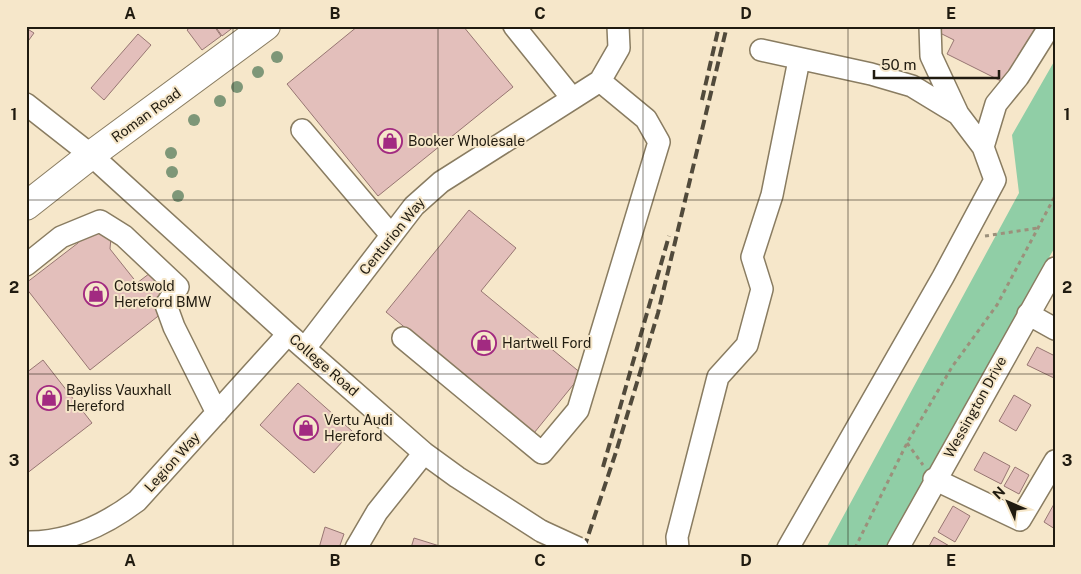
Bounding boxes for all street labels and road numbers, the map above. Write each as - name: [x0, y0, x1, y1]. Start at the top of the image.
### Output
- street label: Roman Road: [108, 85, 184, 145]
- street label: Centurion Way: [356, 194, 428, 278]
- street label: College Road: [286, 331, 362, 399]
- street label: Wessington Drive: [941, 354, 1009, 460]
- street label: Legion Way: [141, 429, 203, 495]

